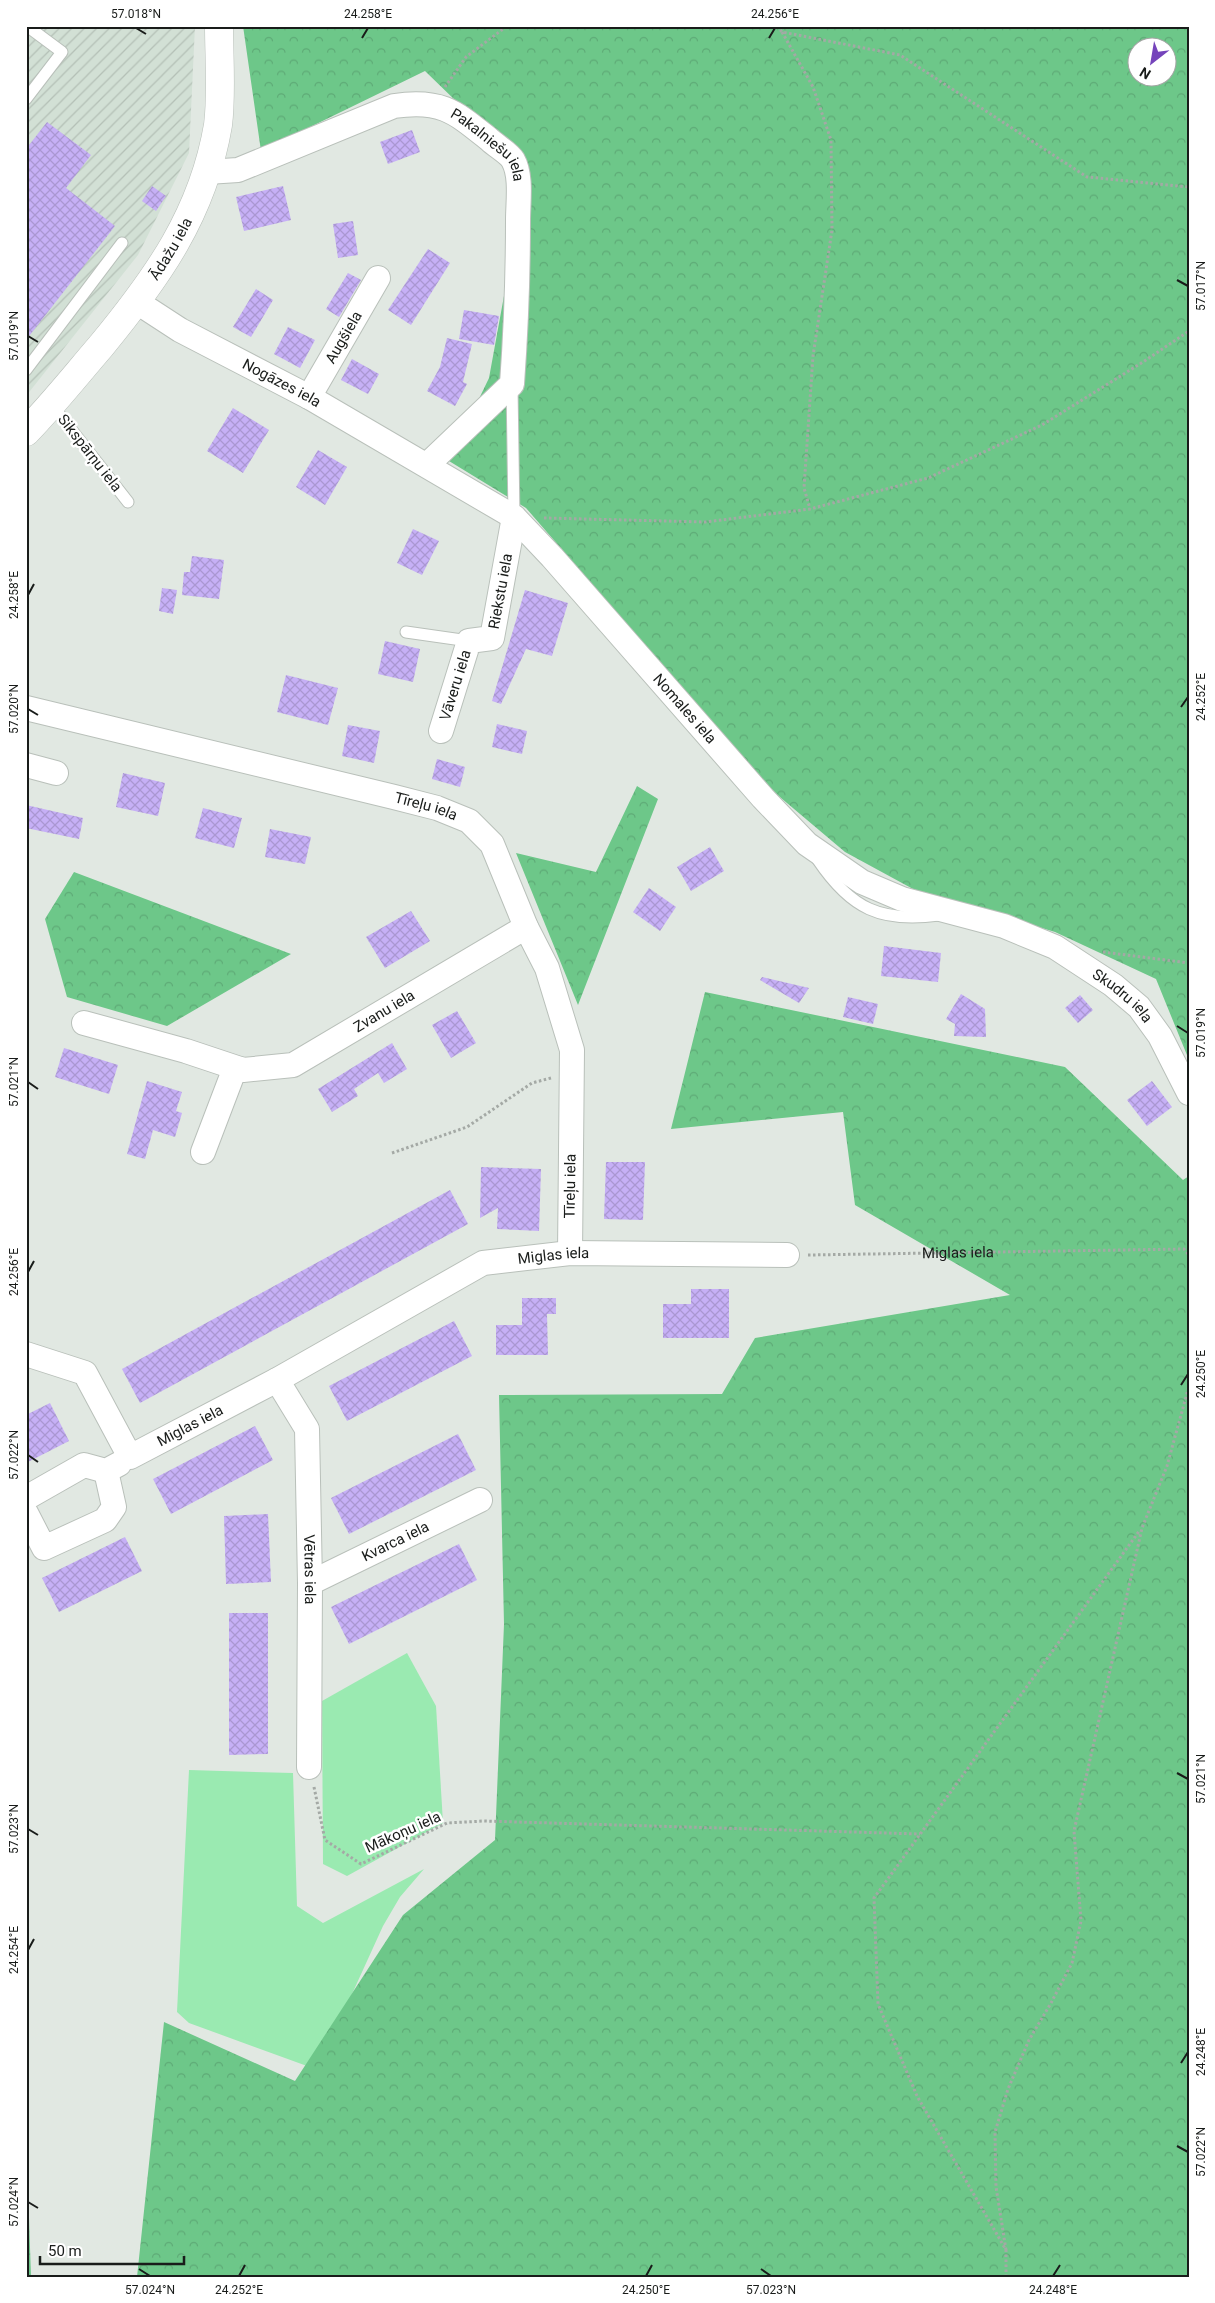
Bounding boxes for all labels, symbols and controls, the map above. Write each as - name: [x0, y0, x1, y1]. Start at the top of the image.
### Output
- text: 57.018°N: [111, 7, 161, 21]
- text: 24.258°E: [344, 7, 392, 21]
- text: 24.256°E: [751, 7, 799, 21]
- north arrow: [1128, 38, 1178, 88]
- text: N: [1137, 64, 1154, 83]
- street label: Pakalniešu iela: [447, 104, 528, 182]
- street label: Ādažu iela: [145, 215, 196, 283]
- text: 57.017°N: [1194, 261, 1208, 311]
- street label: Augšiela: [321, 308, 366, 367]
- text: 57.019°N: [7, 311, 21, 361]
- street label: Nogāzes iela: [239, 355, 324, 411]
- street label: Sikspārņu iela: [54, 411, 126, 495]
- street label: Riekstu iela: [485, 552, 516, 631]
- text: 24.258°E: [7, 571, 21, 619]
- street label: Vāveru iela: [436, 648, 475, 723]
- street label: Nomales iela: [649, 670, 720, 747]
- text: 24.252°E: [1194, 673, 1208, 721]
- text: 57.020°N: [7, 684, 21, 734]
- street label: Tīreļu iela: [393, 789, 460, 824]
- street label: Skudru iela: [1089, 965, 1156, 1026]
- street label: Zvanu iela: [350, 986, 418, 1036]
- text: 57.019°N: [1194, 1008, 1208, 1058]
- text: 57.021°N: [7, 1057, 21, 1107]
- street label: Tīreļu iela: [560, 1154, 580, 1218]
- street label: Miglas iela: [922, 1243, 994, 1262]
- street label: Miglas iela: [517, 1244, 589, 1268]
- text: 24.256°E: [7, 1248, 21, 1296]
- text: 24.250°E: [1194, 1350, 1208, 1398]
- street label: Miglas iela: [154, 1401, 226, 1450]
- text: 57.022°N: [7, 1430, 21, 1480]
- street label: Kvarca iela: [359, 1517, 432, 1565]
- street label: Vētras iela: [300, 1534, 319, 1605]
- text: 57.021°N: [1194, 1754, 1208, 1804]
- text: 57.023°N: [7, 1804, 21, 1854]
- street label: Mākoņu iela: [362, 1807, 444, 1857]
- text: 24.254°E: [7, 1926, 21, 1974]
- text: 24.248°E: [1194, 2028, 1208, 2076]
- text: 57.022°N: [1194, 2127, 1208, 2177]
- text: 57.024°N: [7, 2177, 21, 2227]
- scale bar: [40, 2233, 184, 2265]
- text: 50 m: [48, 2242, 82, 2260]
- text: 57.024°N: [125, 2283, 175, 2297]
- text: 24.252°E: [215, 2283, 263, 2297]
- text: 24.250°E: [622, 2283, 670, 2297]
- text: 57.023°N: [746, 2283, 796, 2297]
- text: 24.248°E: [1029, 2283, 1077, 2297]

